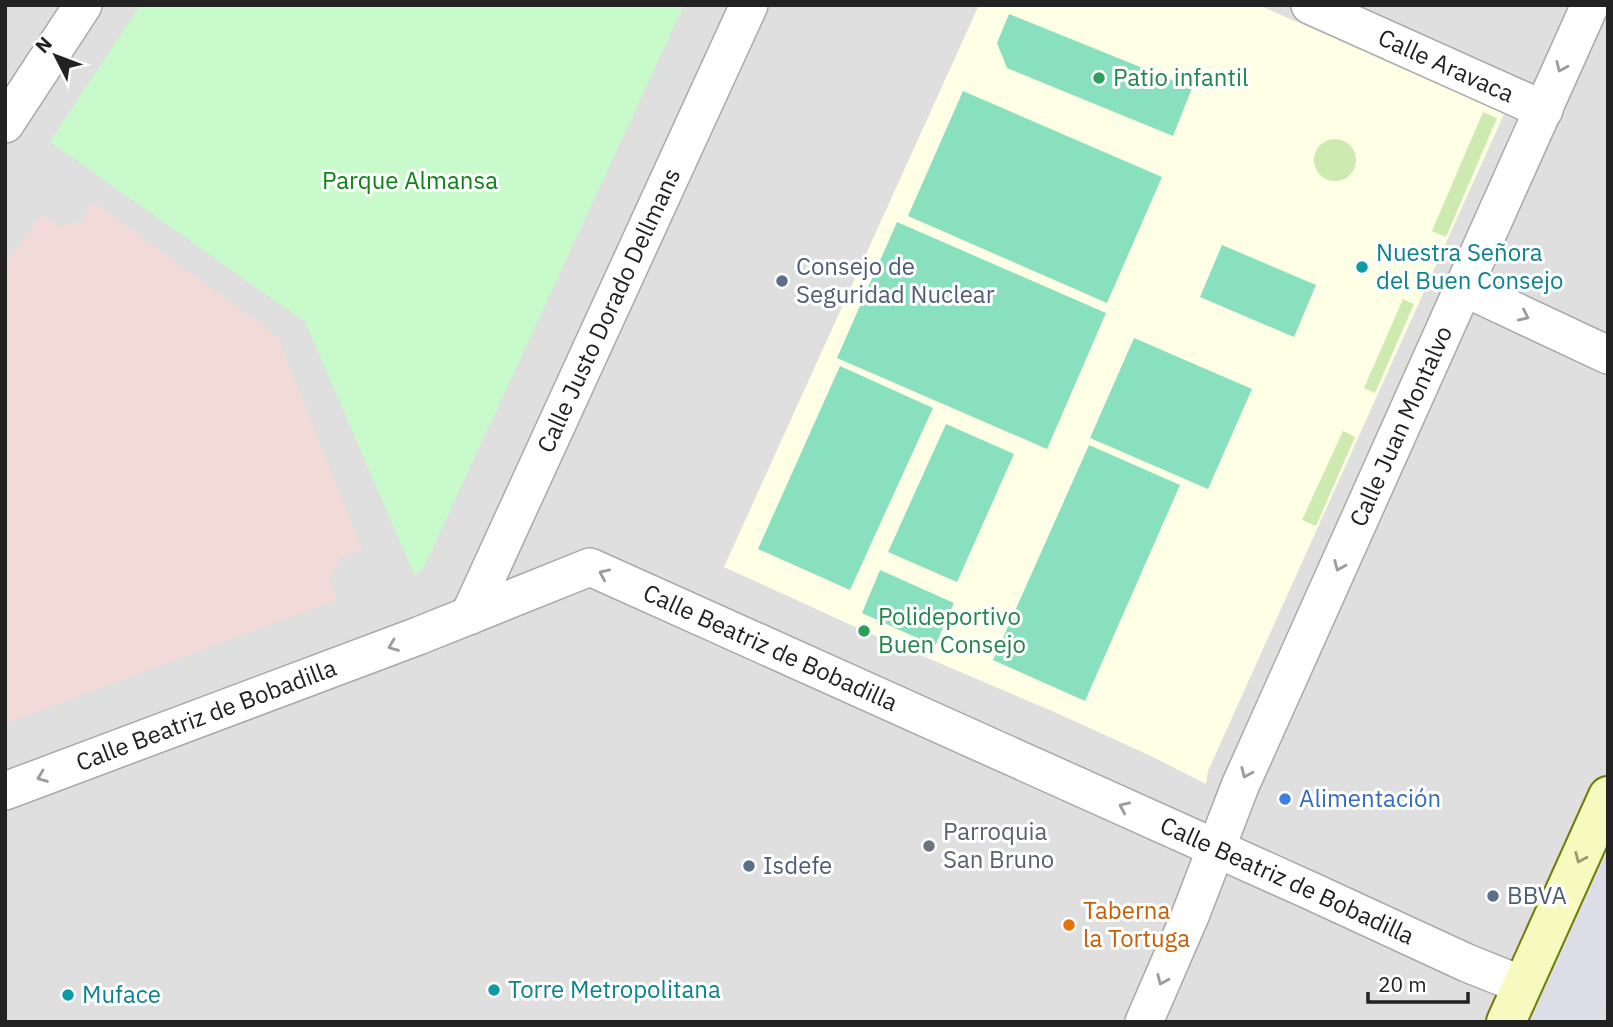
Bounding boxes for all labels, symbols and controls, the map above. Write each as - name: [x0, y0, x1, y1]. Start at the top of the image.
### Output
- north arrow: [21, 21, 91, 91]
- street label: Calle Aravaca: [1373, 21, 1519, 110]
- text: N: [30, 31, 57, 58]
- one-way arrow: [1555, 60, 1569, 73]
- place label: Patio infantil: [1113, 61, 1248, 93]
- marker: Patio infantil: [1091, 70, 1107, 86]
- street label: Calle Justo Dorado Dellmans: [529, 163, 687, 458]
- park label: Parque Almansa: [322, 164, 498, 196]
- place label: Nuestra Señora del Buen Consejo: [1376, 236, 1563, 296]
- place label: Consejo de Seguridad Nuclear: [796, 250, 995, 310]
- marker: Nuestra Señora del Buen Consejo: [1354, 259, 1370, 275]
- marker: Consejo de Seguridad Nuclear: [774, 273, 790, 289]
- one-way arrow: [1517, 308, 1529, 322]
- street label: Calle Juan Montalvo: [1341, 320, 1459, 531]
- one-way arrow: [1333, 559, 1347, 571]
- one-way arrow: [599, 568, 611, 582]
- street label: Calle Beatriz de Bobadilla: [638, 576, 903, 718]
- place label: Polideportivo Buen Consejo: [878, 600, 1026, 660]
- marker: Polideportivo Buen Consejo: [856, 623, 872, 639]
- one-way arrow: [387, 637, 399, 651]
- street label: Calle Beatriz de Bobadilla: [71, 651, 341, 778]
- one-way arrow: [1240, 766, 1254, 779]
- one-way arrow: [37, 769, 49, 783]
- place label: Alimentación: [1299, 782, 1441, 814]
- marker: Alimentación: [1277, 791, 1293, 807]
- one-way arrow: [1119, 801, 1132, 815]
- street label: Calle Beatriz de Bobadilla: [1155, 808, 1420, 952]
- place label: Parroquia San Bruno: [943, 815, 1054, 875]
- marker: Parroquia San Bruno: [921, 838, 937, 854]
- place label: Isdefe: [763, 849, 832, 881]
- one-way arrow: [1574, 851, 1588, 863]
- marker: Isdefe: [741, 858, 757, 874]
- place label: BBVA: [1507, 879, 1567, 911]
- marker: BBVA: [1485, 888, 1501, 904]
- place label: Taberna la Tortuga: [1083, 894, 1190, 954]
- marker: Taberna la Tortuga: [1061, 917, 1077, 933]
- scale bar: [1368, 960, 1468, 1004]
- text: 20 m: [1378, 970, 1427, 998]
- place label: Torre Metropolitana: [508, 973, 721, 1005]
- one-way arrow: [1156, 973, 1170, 985]
- place label: Muface: [82, 978, 161, 1010]
- marker: Torre Metropolitana: [486, 982, 502, 998]
- marker: Muface: [60, 987, 76, 1003]

